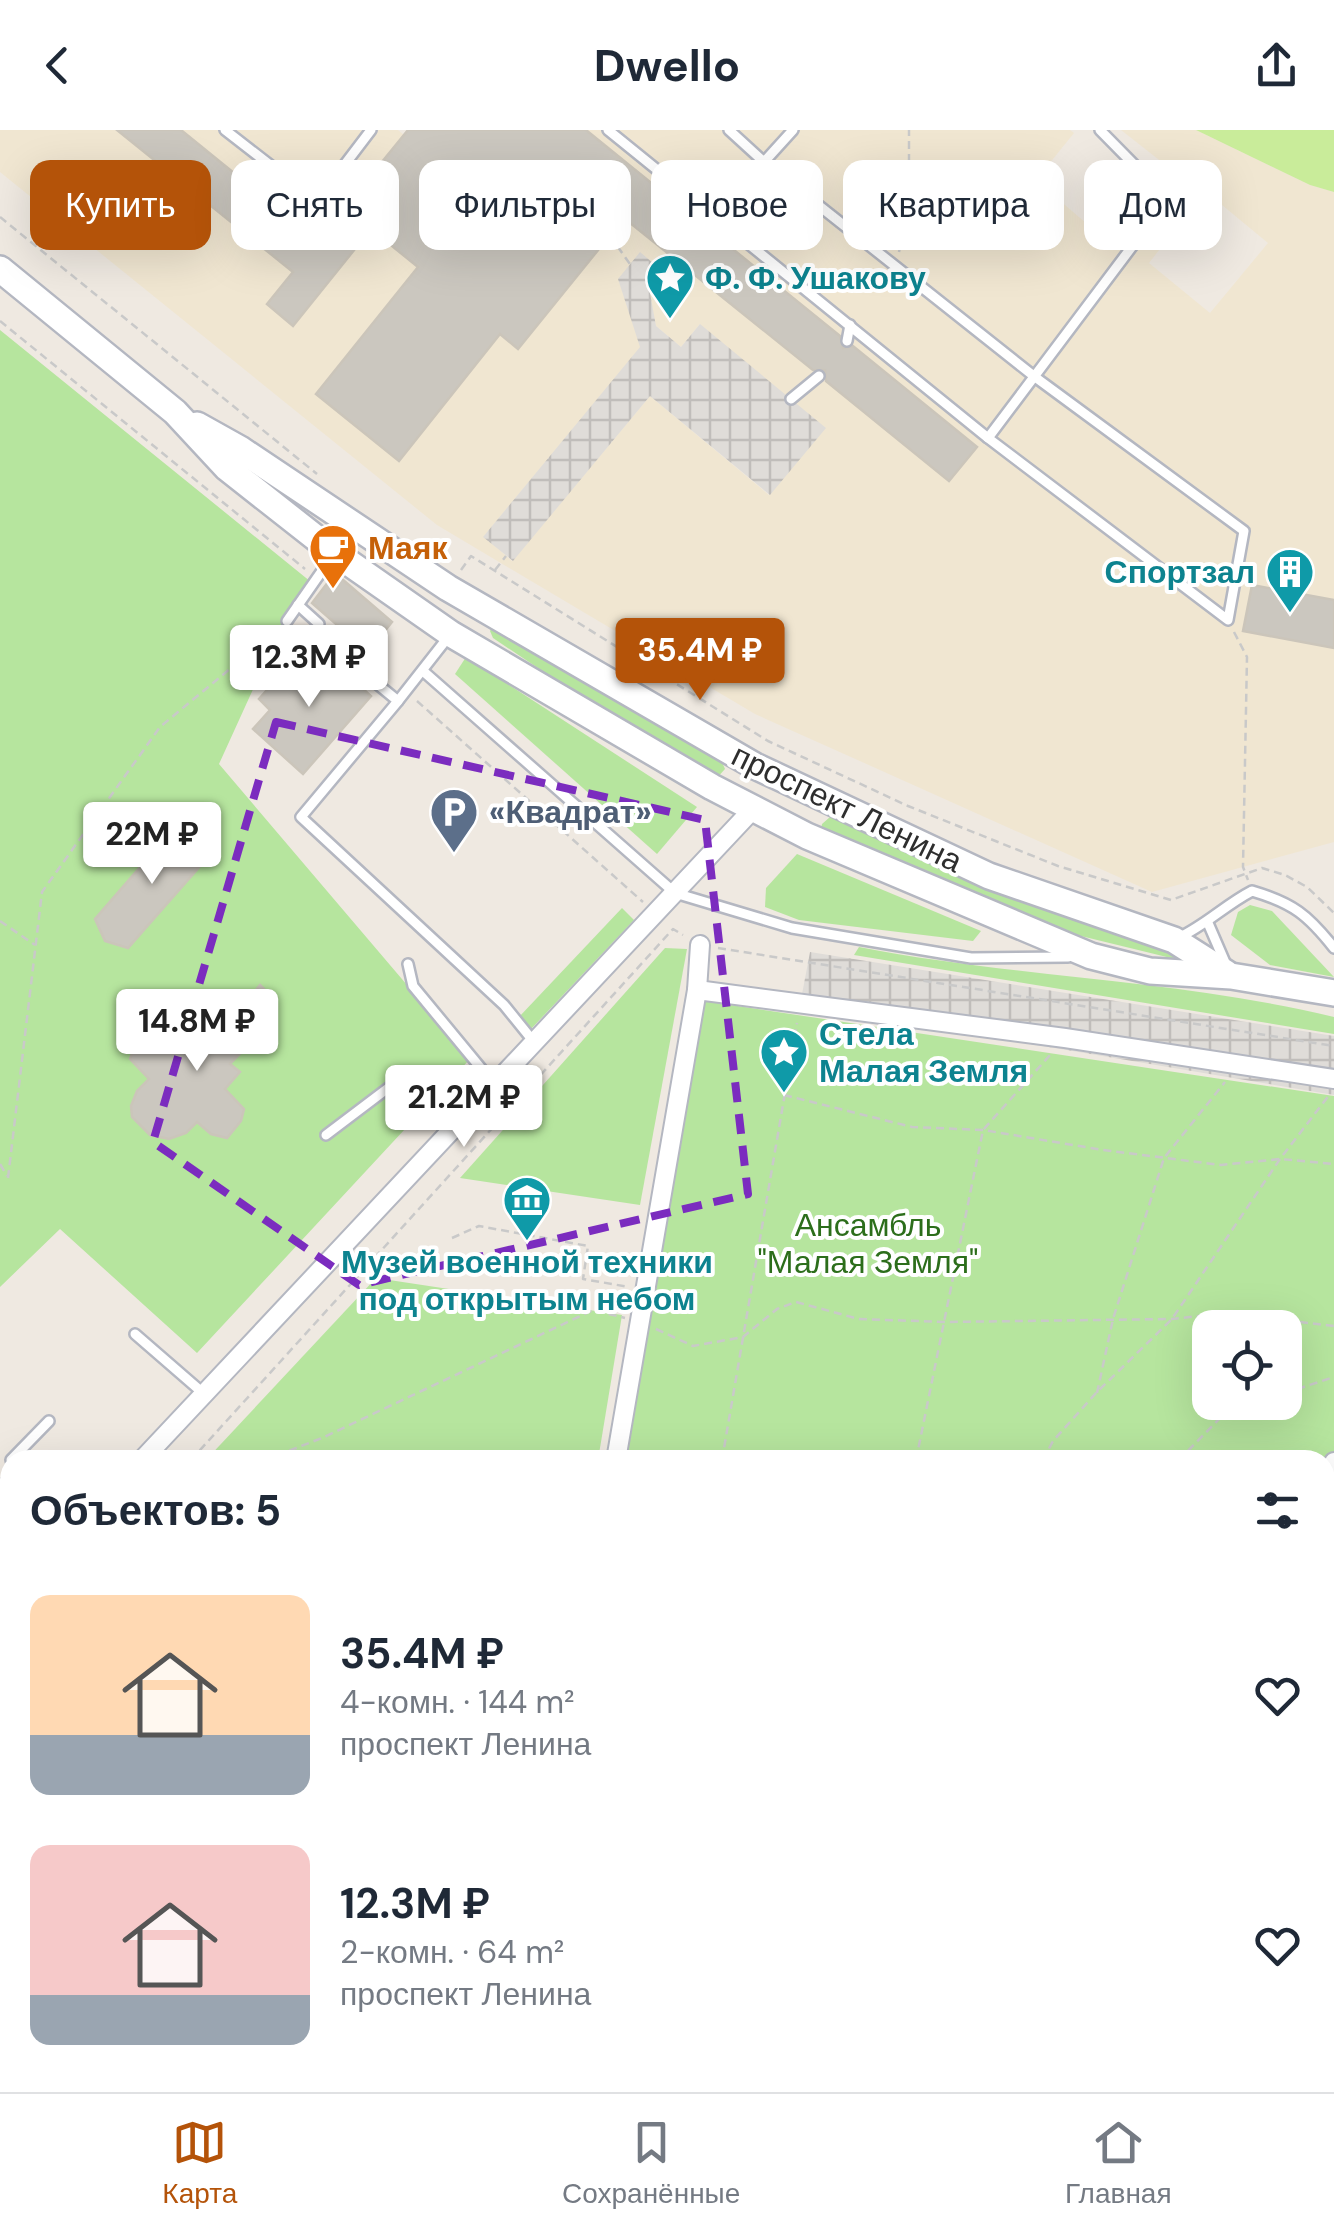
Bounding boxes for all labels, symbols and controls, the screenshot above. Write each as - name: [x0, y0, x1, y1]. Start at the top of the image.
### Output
- text: Dwello: [594, 36, 740, 95]
- icon: back: [30, 38, 85, 93]
- icon: share: [1249, 38, 1304, 93]
- chip: Купить: [30, 160, 211, 250]
- chip: Снять: [231, 160, 399, 250]
- chip: Фильтры: [419, 160, 631, 250]
- chip: Новое: [651, 160, 823, 250]
- chip: Квартира: [843, 160, 1064, 250]
- chip: Дом: [1084, 160, 1222, 250]
- place icon: Ф. Ф. Ушакову: [644, 252, 696, 320]
- place label: Ф. Ф. Ушакову: [705, 257, 926, 299]
- cafe icon: Маяк: [307, 522, 359, 590]
- place label: Маяк: [368, 527, 449, 569]
- building icon: Спортзал: [1264, 546, 1316, 614]
- place label: Спортзал: [1105, 551, 1255, 593]
- pin: 35.4M ₽: [608, 618, 792, 703]
- pin: 12.3M ₽: [217, 625, 401, 710]
- text: 35.4M ₽: [638, 629, 762, 671]
- text: 12.3M ₽: [252, 636, 366, 678]
- street label: проспект Ленина: [725, 734, 969, 882]
- parking icon: «Квадрат»: [428, 786, 480, 854]
- place label: «Квадрат»: [489, 791, 652, 833]
- pin: 22M ₽: [82, 802, 222, 887]
- text: 22M ₽: [105, 813, 199, 855]
- pin: 14.8M ₽: [105, 989, 289, 1074]
- text: 14.8M ₽: [138, 1000, 256, 1042]
- place label: Стела Малая Земля: [819, 1013, 1028, 1092]
- place icon: Стела Малая Земля: [758, 1026, 810, 1094]
- pin: 21.2M ₽: [372, 1065, 556, 1150]
- text: 21.2M ₽: [407, 1076, 521, 1118]
- museum icon: Музей военной техники под открытым небом: [501, 1174, 553, 1242]
- park label: Ансамбль "Малая Земля": [758, 1204, 978, 1283]
- place label: Музей военной техники под открытым небом: [341, 1241, 713, 1320]
- map controls: [1192, 1310, 1302, 1420]
- button: locate: [1192, 1310, 1302, 1420]
- text: Объектов: 5: [30, 1483, 281, 1538]
- icon: filters: [1250, 1483, 1305, 1538]
- text: 35.4M ₽: [340, 1626, 504, 1681]
- icon: home: [110, 1635, 230, 1755]
- icon: heart: [1250, 1668, 1305, 1723]
- text: 4-комн. · 144 m²: [340, 1681, 575, 1723]
- text: проспект Ленина: [340, 1723, 591, 1765]
- text: 12.3M ₽: [340, 1876, 490, 1931]
- icon: home: [110, 1885, 230, 2005]
- icon: heart: [1250, 1918, 1305, 1973]
- text: 2-комн. · 64 m²: [340, 1931, 564, 1973]
- text: проспект Ленина: [340, 1973, 591, 2015]
- tab: Карта: [162, 2115, 237, 2212]
- tab: Сохранённые: [562, 2115, 740, 2212]
- tab: Главная: [1065, 2115, 1172, 2212]

